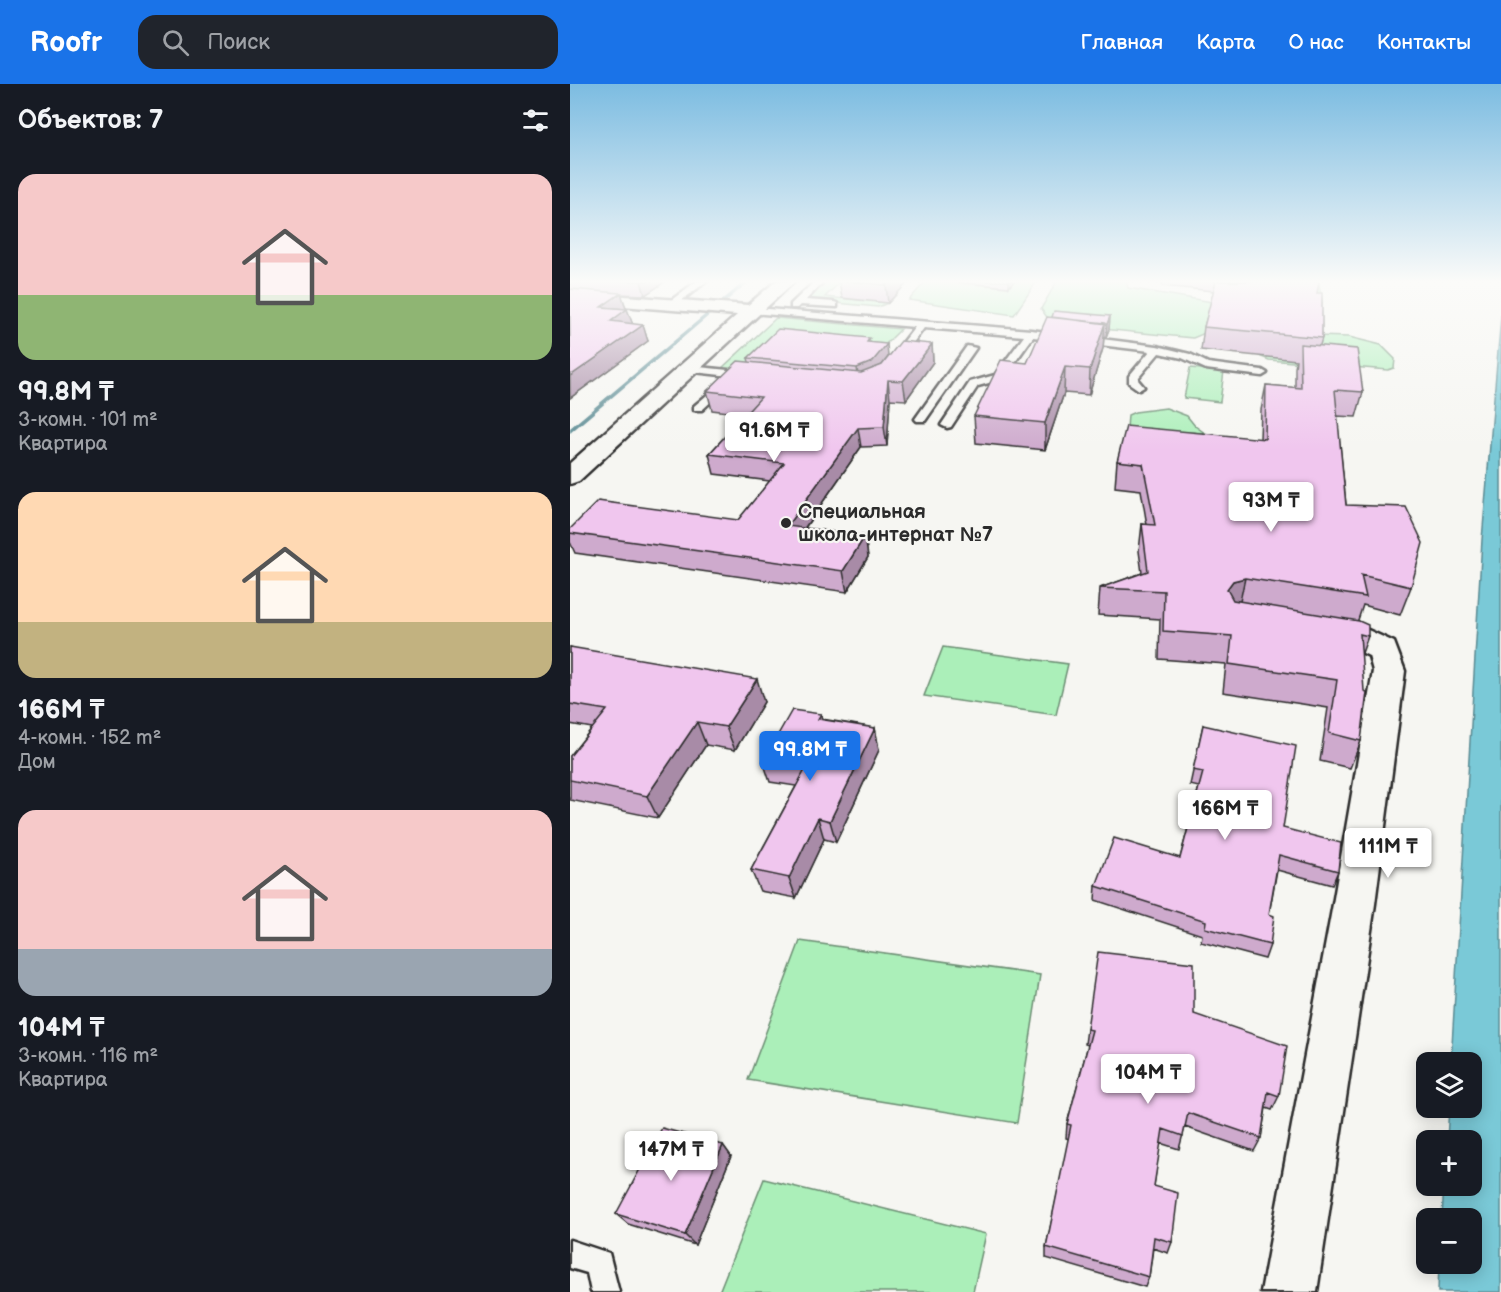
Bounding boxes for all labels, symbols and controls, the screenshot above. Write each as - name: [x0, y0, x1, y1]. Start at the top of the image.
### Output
- search box: [138, 15, 558, 69]
- text: Roofr: [30, 26, 102, 59]
- icon: search: [159, 26, 192, 59]
- text: Поиск: [207, 29, 270, 56]
- text: Главная: [1080, 30, 1163, 55]
- text: Карта: [1196, 30, 1255, 55]
- text: О нас: [1288, 30, 1344, 55]
- text: Контакты: [1377, 30, 1471, 55]
- icon: filters: [519, 104, 552, 137]
- text: Объектов: 7: [18, 105, 163, 136]
- icon: home: [231, 213, 339, 321]
- text: 99.8M ₸: [18, 377, 113, 408]
- text: 3-комн. · 101 m²: [18, 408, 158, 432]
- pin: 91.6M ₸: [719, 412, 829, 463]
- text: 91.6M ₸: [739, 419, 809, 443]
- text: Квартира: [18, 432, 108, 456]
- pin: 93M ₸: [1229, 482, 1313, 533]
- text: 93M ₸: [1243, 489, 1299, 513]
- place label: Специальная школа-интернат №7: [798, 500, 993, 547]
- marker: Специальная школа-интернат №7: [779, 516, 793, 530]
- icon: home: [231, 531, 339, 639]
- text: 166M ₸: [18, 695, 104, 726]
- text: 4-комн. · 152 m²: [18, 726, 161, 750]
- pin: 99.8M ₸: [755, 731, 865, 782]
- text: 99.8M ₸: [773, 738, 847, 762]
- text: Дом: [18, 750, 56, 774]
- pin: 166M ₸: [1176, 790, 1274, 841]
- text: 166M ₸: [1192, 797, 1258, 821]
- pin: 111M ₸: [1339, 828, 1437, 879]
- text: 111M ₸: [1359, 835, 1417, 859]
- icon: home: [231, 849, 339, 957]
- text: 104M ₸: [18, 1013, 104, 1044]
- text: 3-комн. · 116 m²: [18, 1044, 158, 1068]
- map controls: [1416, 1052, 1482, 1274]
- button: layers: [1416, 1052, 1482, 1118]
- pin: 104M ₸: [1099, 1054, 1197, 1105]
- text: 104M ₸: [1115, 1061, 1181, 1085]
- text: Квартира: [18, 1068, 108, 1092]
- button: +: [1416, 1130, 1482, 1196]
- pin: 147M ₸: [622, 1131, 720, 1182]
- text: 147M ₸: [639, 1138, 703, 1162]
- button: −: [1416, 1208, 1482, 1274]

